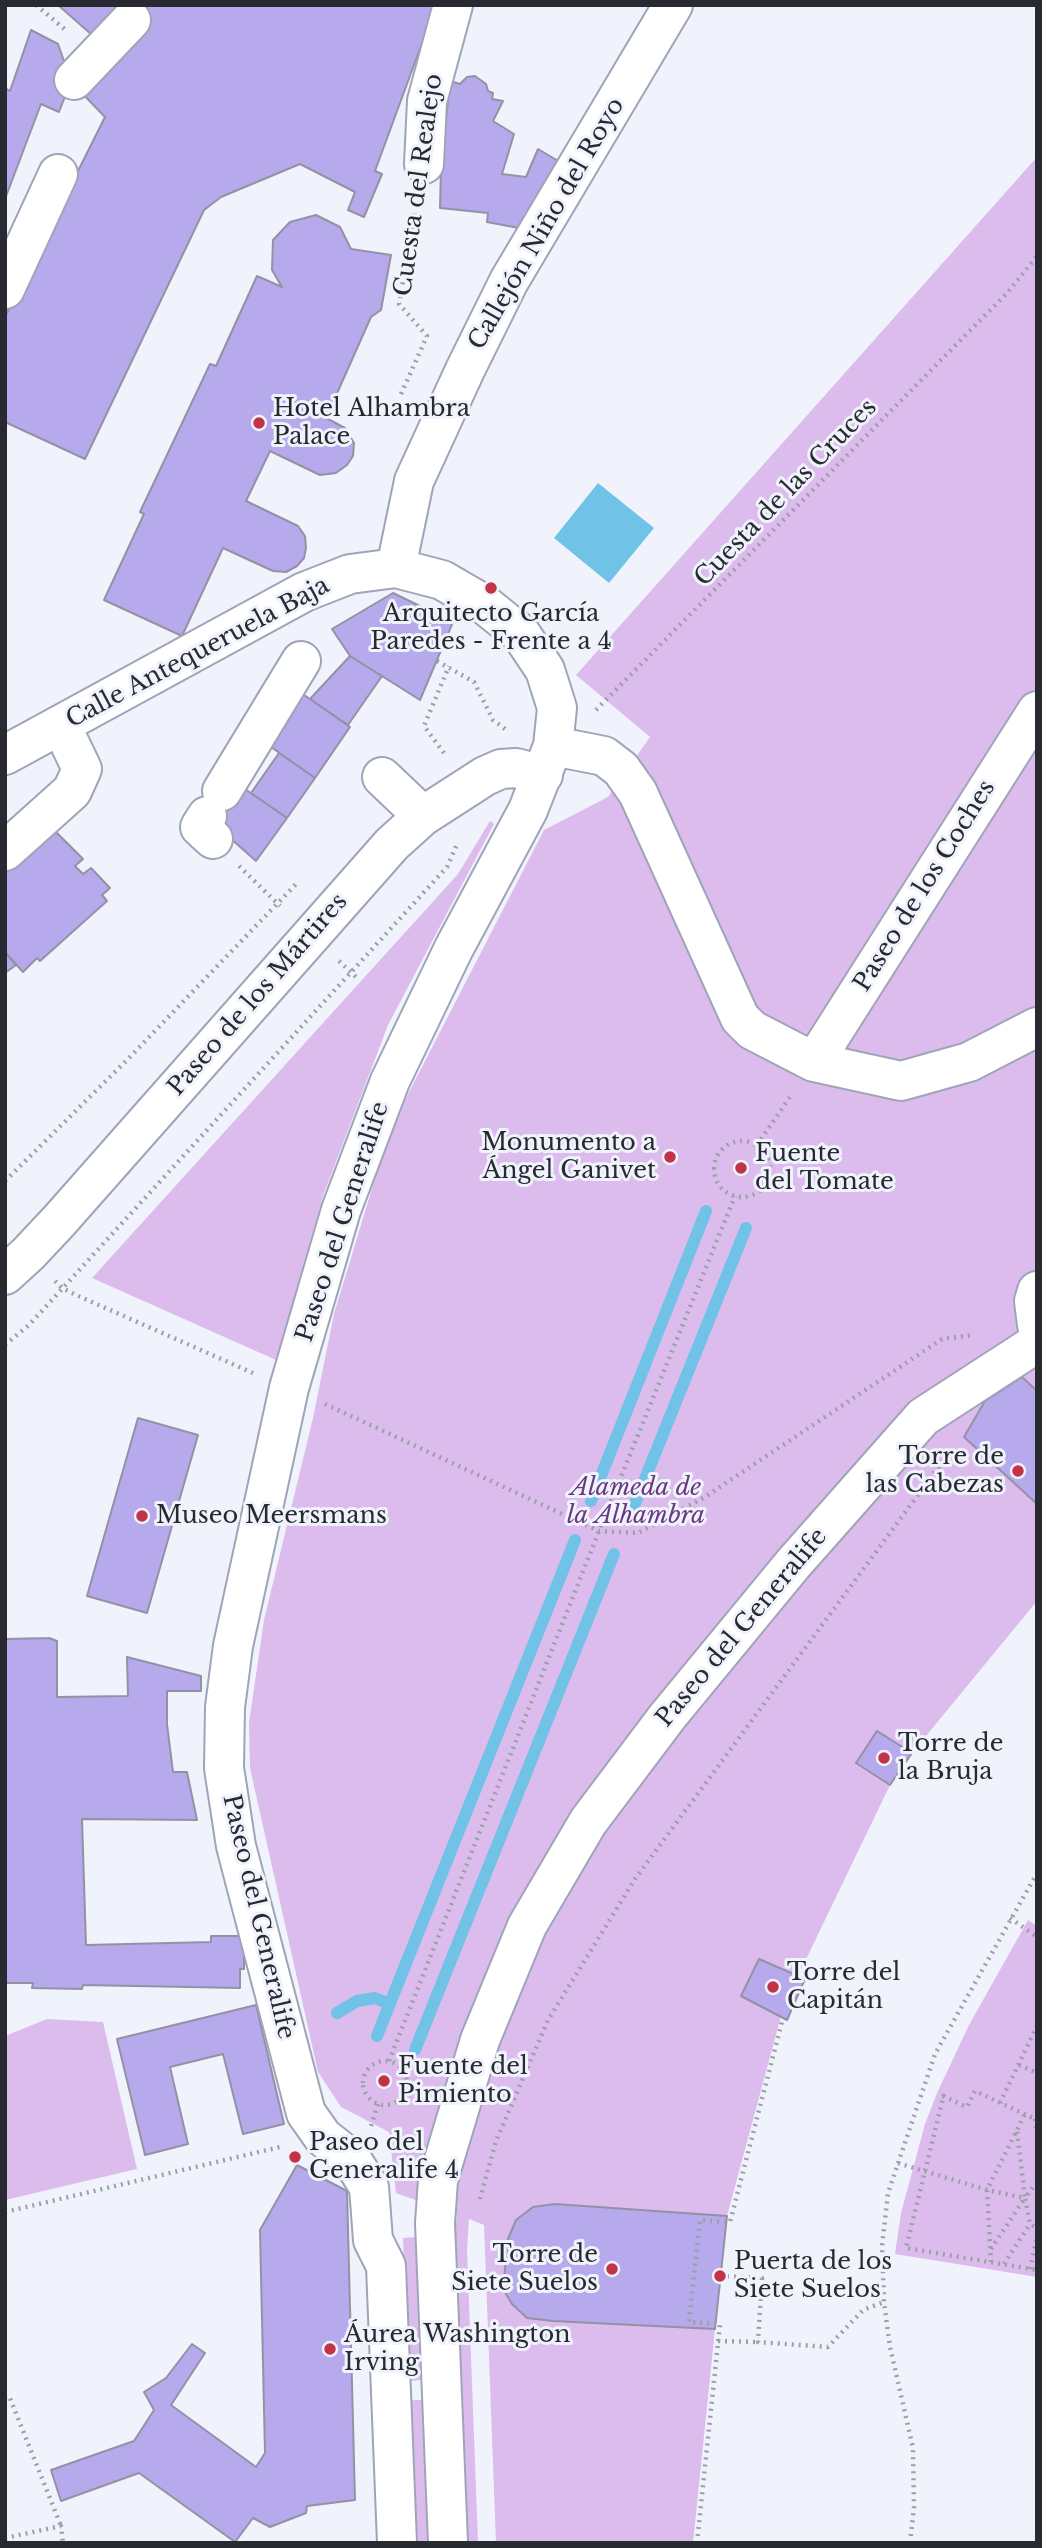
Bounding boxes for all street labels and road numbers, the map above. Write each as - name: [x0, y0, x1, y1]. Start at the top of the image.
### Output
- street label: Cuesta del Realejo: [389, 72, 449, 298]
- street label: Callejón Niño del Royo: [463, 93, 631, 355]
- street label: Cuesta de las Cruces: [689, 393, 883, 593]
- street label: Calle Antequeruela Baja: [62, 571, 334, 735]
- street label: Paseo de los Coches: [848, 775, 1002, 997]
- street label: Paseo de los Mártires: [162, 888, 354, 1102]
- street label: Paseo del Generalife: [291, 1098, 395, 1346]
- street label: Paseo del Generalife: [650, 1523, 834, 1733]
- street label: Paseo del Generalife: [216, 1792, 300, 2042]

